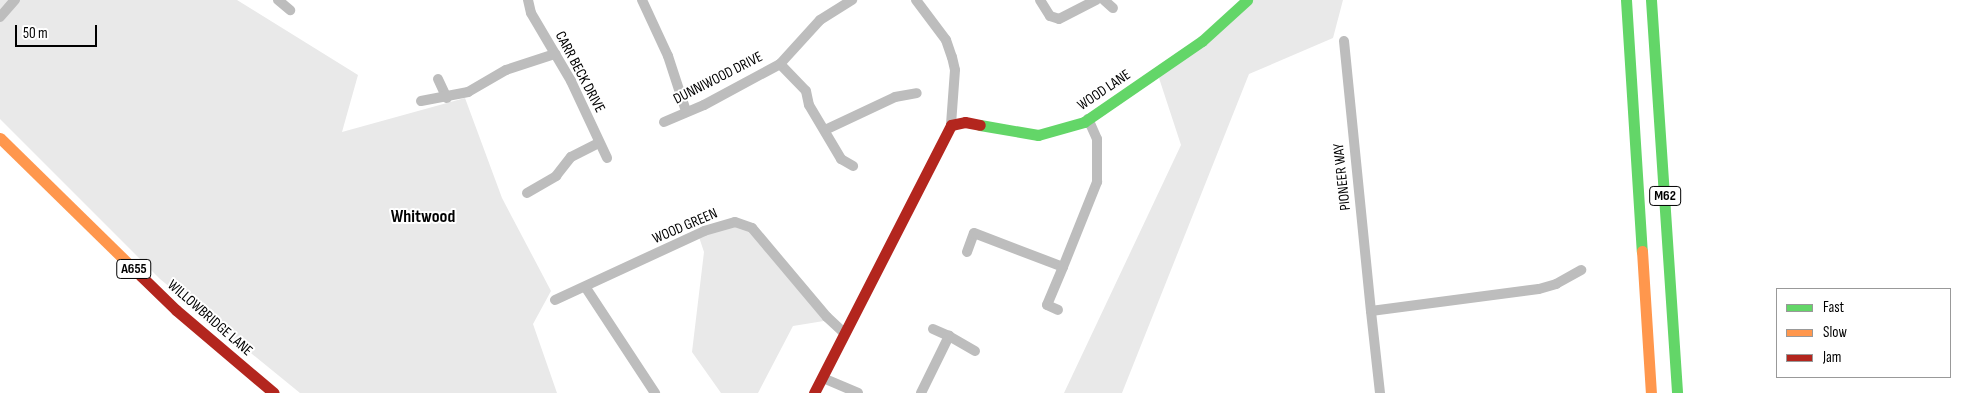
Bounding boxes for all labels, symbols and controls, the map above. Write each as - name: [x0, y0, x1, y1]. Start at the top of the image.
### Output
- scale bar: [18, 15, 100, 47]
- text: 50 m: [23, 24, 48, 43]
- street label: CARR BECK DRIVE: [551, 28, 609, 116]
- street label: DUNNIWOOD DRIVE: [670, 48, 766, 108]
- street label: WOOD LANE: [1074, 66, 1134, 114]
- street label: PIONEER WAY: [1330, 142, 1354, 212]
- road number: M62: [1649, 185, 1681, 208]
- street label: WOOD GREEN: [650, 204, 720, 248]
- district label: Whitwood: [391, 206, 455, 228]
- road number: A655: [115, 258, 153, 280]
- street label: WILLOWBRIDGE LANE: [164, 276, 256, 360]
- legend: [1776, 288, 1951, 378]
- text: Fast: [1823, 298, 1844, 317]
- text: Slow: [1823, 323, 1847, 342]
- text: Jam: [1823, 348, 1841, 367]

